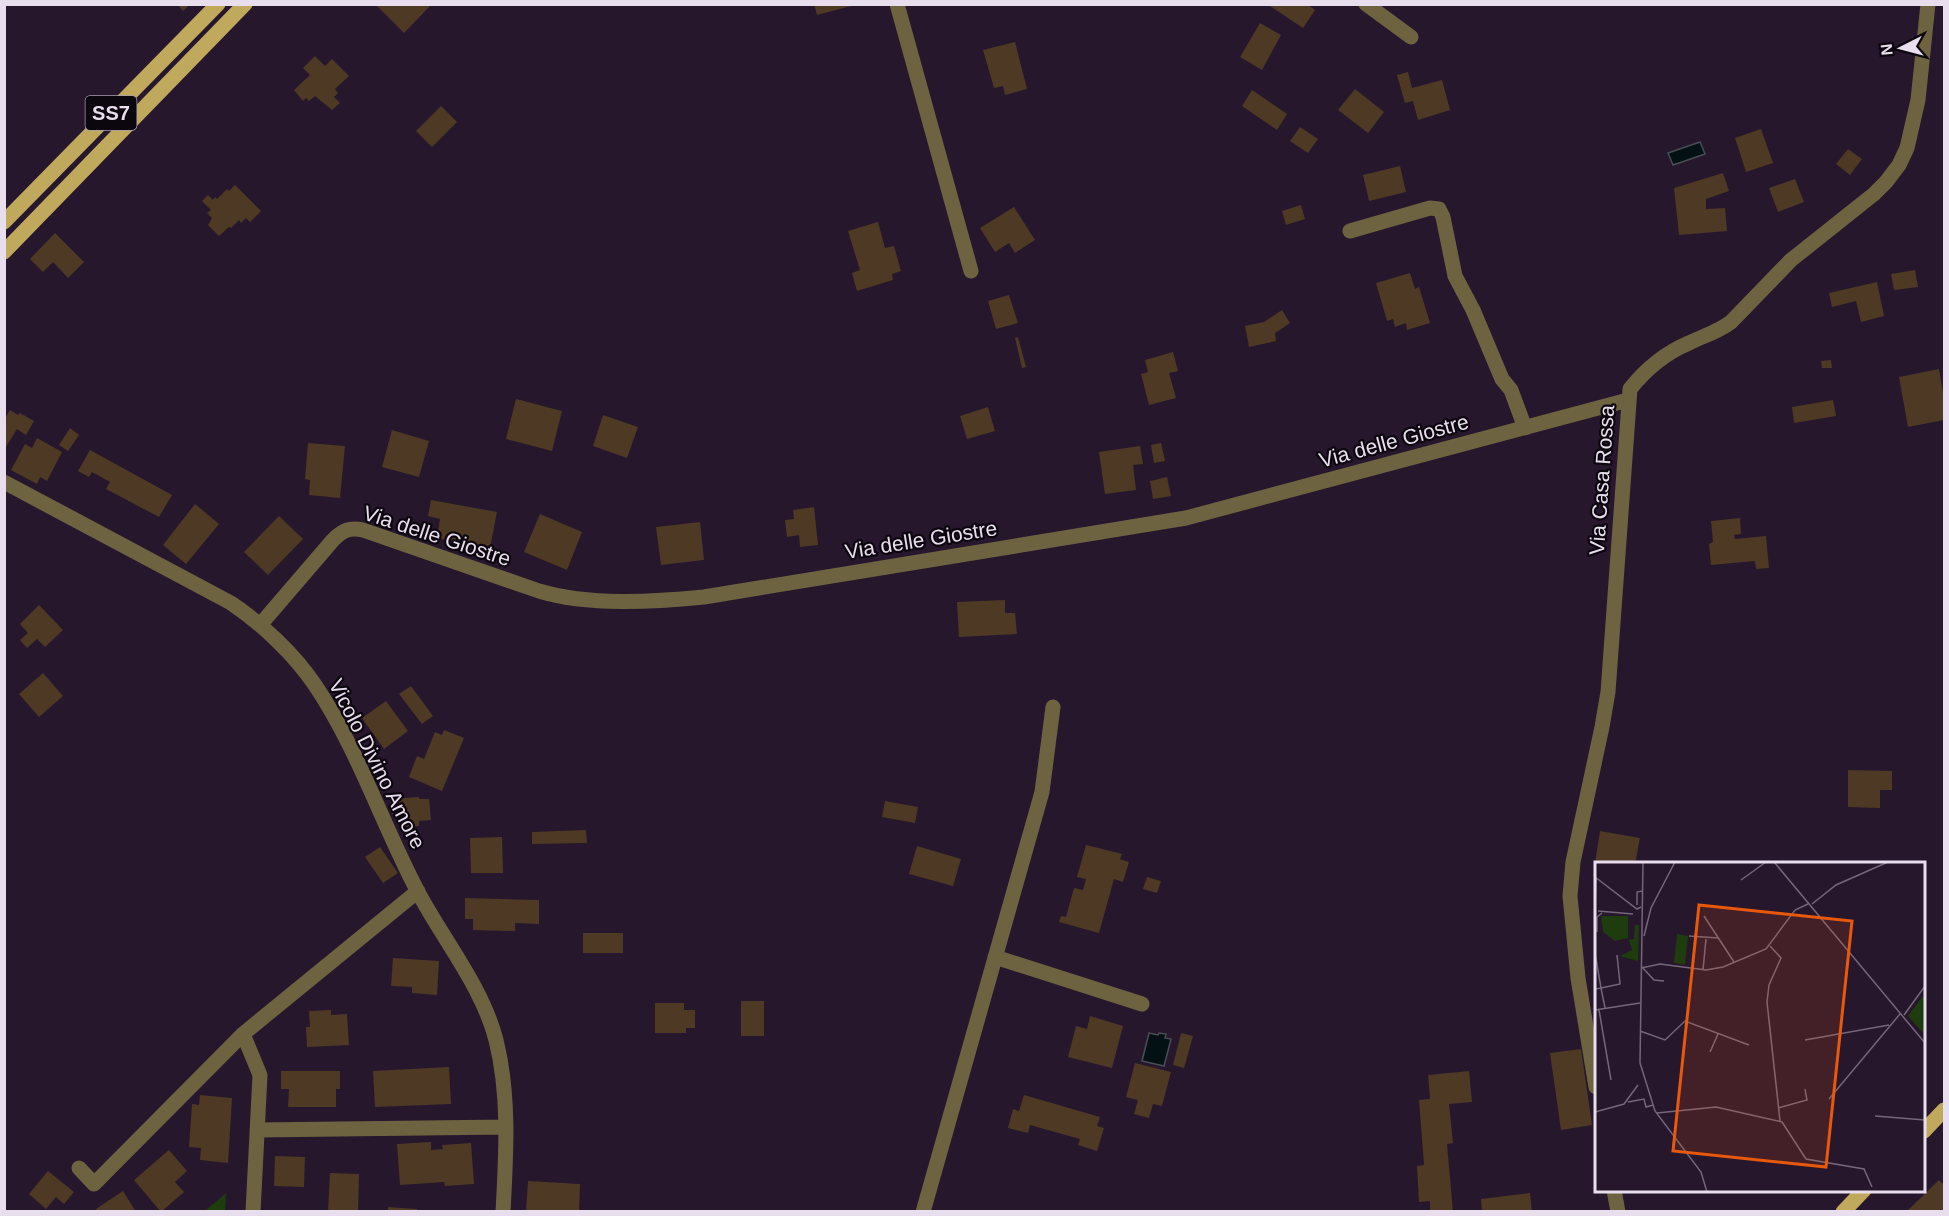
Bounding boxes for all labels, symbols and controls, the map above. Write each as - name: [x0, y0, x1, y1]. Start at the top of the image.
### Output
- north arrow: [1871, 18, 1931, 78]
- text: N: [1878, 43, 1896, 56]
- road number: SS7: [86, 96, 136, 130]
- street label: Via Casa Rossa: [1585, 404, 1618, 556]
- street label: Via delle Giostre: [1317, 410, 1471, 472]
- street label: Via delle Giostre: [361, 501, 514, 570]
- street label: Via delle Giostre: [843, 516, 999, 563]
- street label: Vicolo Divino Amore: [325, 675, 430, 853]
- inset map: [1595, 862, 1925, 1192]

